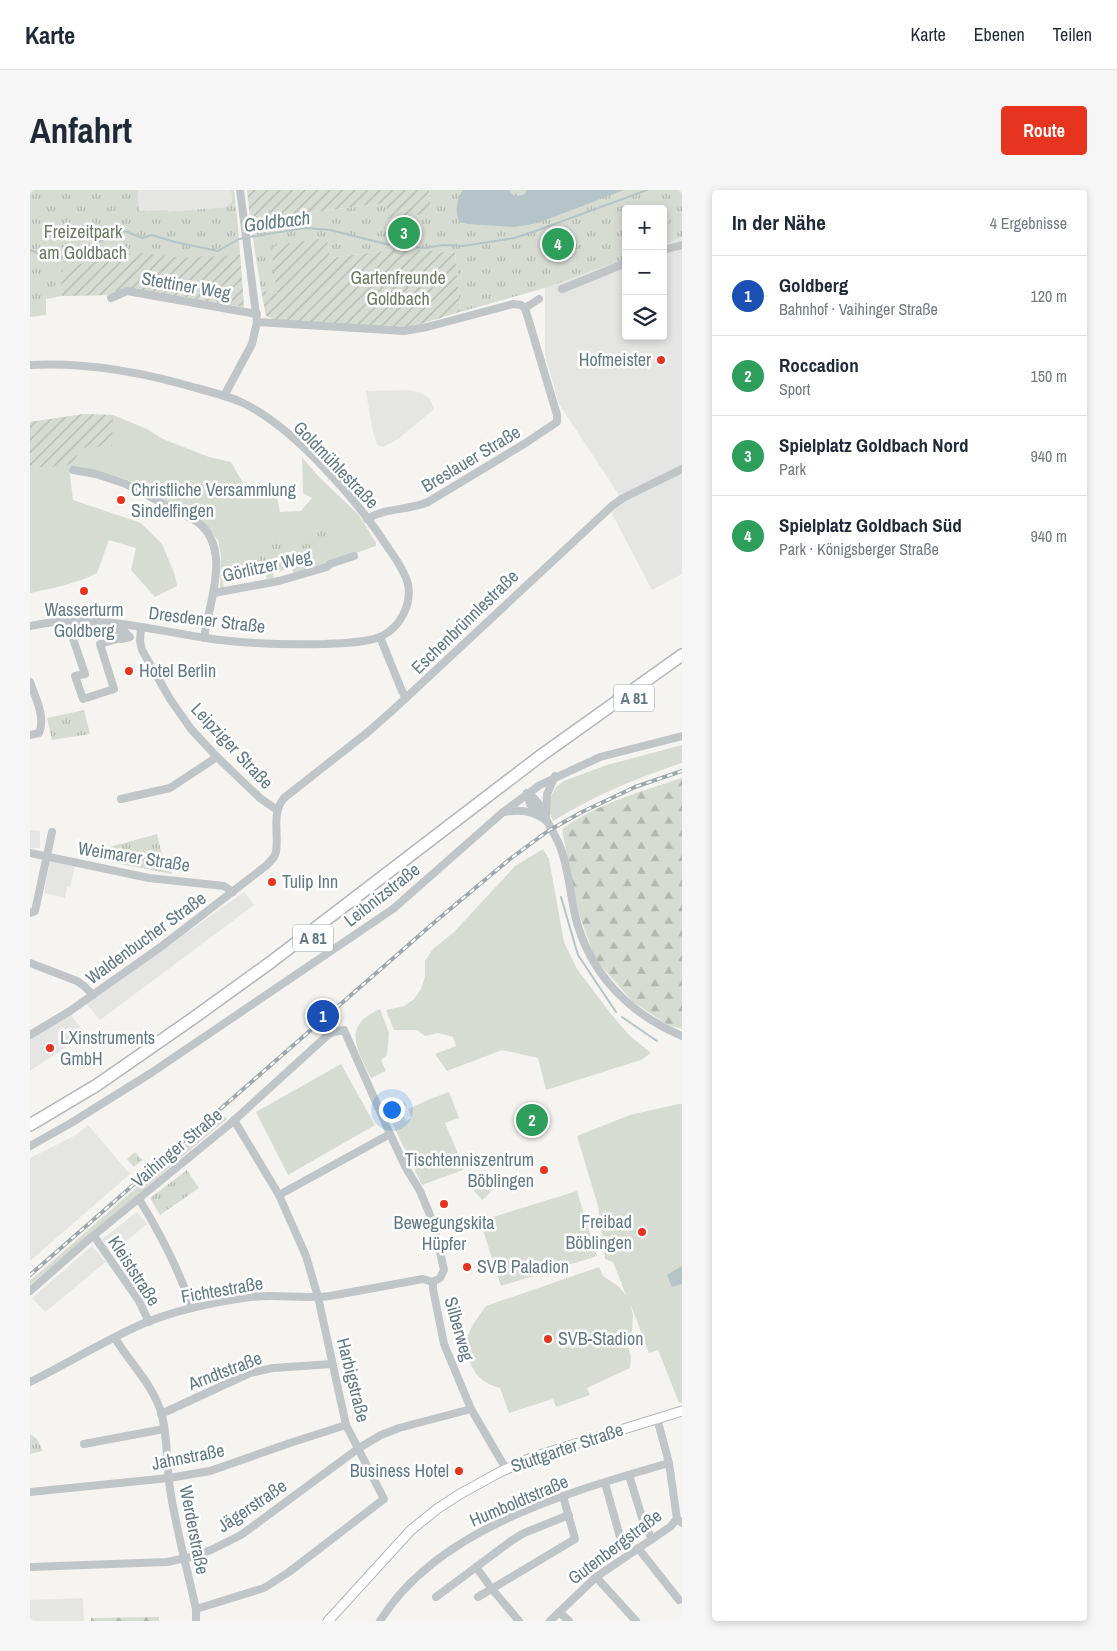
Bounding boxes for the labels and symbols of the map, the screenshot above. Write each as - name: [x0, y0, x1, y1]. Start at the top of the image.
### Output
- water label: Goldbach: [242, 204, 312, 238]
- pin: 3: [388, 214, 420, 252]
- park label: Freizeitpark am Goldbach: [39, 219, 127, 265]
- pin: 4: [542, 225, 574, 263]
- street label: Stettiner Weg: [140, 265, 233, 306]
- park label: Gartenfreunde Goldbach: [350, 265, 446, 311]
- place label: Hofmeister: [579, 347, 651, 372]
- marker: Hofmeister: [655, 354, 667, 366]
- street label: Goldmühlestraße: [288, 415, 385, 514]
- street label: Breslauer Straße: [416, 419, 525, 498]
- place label: Christliche Versammlung Sindelfingen: [131, 477, 297, 523]
- marker: Christliche Versammlung Sindelfingen: [115, 494, 127, 506]
- street label: Görlitzer Weg: [220, 543, 315, 588]
- street label: Eschenbrünnlestraße: [406, 564, 524, 679]
- marker: Wasserturm Goldberg: [78, 585, 90, 597]
- place label: Wasserturm Goldberg: [44, 597, 124, 643]
- street label: Dresdener Straße: [147, 600, 267, 639]
- place label: Hotel Berlin: [139, 658, 216, 683]
- marker: Hotel Berlin: [123, 665, 135, 677]
- road number: A 81: [614, 684, 654, 712]
- street label: Leipziger Straße: [186, 697, 279, 794]
- street label: Weimarer Straße: [76, 835, 192, 878]
- street label: Leibnizstraße: [338, 857, 425, 932]
- place label: Tulip Inn: [282, 869, 338, 894]
- marker: Tulip Inn: [266, 876, 278, 888]
- street label: Waldenbucher Straße: [81, 885, 211, 990]
- road number: A 81: [293, 924, 333, 951]
- pin: 1: [307, 997, 339, 1035]
- place label: LXinstruments GmbH: [60, 1025, 155, 1071]
- marker: LXinstruments GmbH: [44, 1042, 56, 1054]
- your location: [379, 1097, 405, 1123]
- pin: 2: [516, 1101, 548, 1139]
- street label: Vaihinger Straße: [126, 1102, 227, 1193]
- place label: Tischtenniszentrum Böblingen: [405, 1147, 534, 1193]
- marker: Tischtenniszentrum Böblingen: [538, 1164, 550, 1176]
- marker: Bewegungskita Hüpfer: [438, 1198, 450, 1210]
- place label: Freibad Böblingen: [566, 1209, 632, 1255]
- place label: Bewegungskita Hüpfer: [394, 1210, 494, 1256]
- marker: Freibad Böblingen: [636, 1226, 648, 1238]
- street label: Kleiststraße: [102, 1231, 166, 1311]
- place label: SVB Paladion: [477, 1254, 569, 1279]
- marker: SVB Paladion: [461, 1261, 473, 1273]
- street label: Fichtestraße: [179, 1270, 265, 1309]
- street label: Silberweg: [438, 1294, 481, 1365]
- place label: SVB-Stadion: [558, 1326, 643, 1351]
- marker: SVB-Stadion: [542, 1333, 554, 1345]
- street label: Harbigstraße: [331, 1335, 376, 1425]
- street label: Arndtstraße: [183, 1345, 265, 1396]
- street label: Stuttgarter Straße: [507, 1417, 626, 1478]
- street label: Jahnstraße: [149, 1437, 227, 1476]
- place label: Business Hotel: [350, 1458, 449, 1483]
- marker: Business Hotel: [453, 1465, 465, 1477]
- street label: Humboldtstraße: [466, 1469, 572, 1533]
- street label: Jägerstraße: [212, 1473, 291, 1538]
- street label: Werderstraße: [174, 1483, 215, 1576]
- street label: Gutenbergstraße: [563, 1503, 667, 1590]

